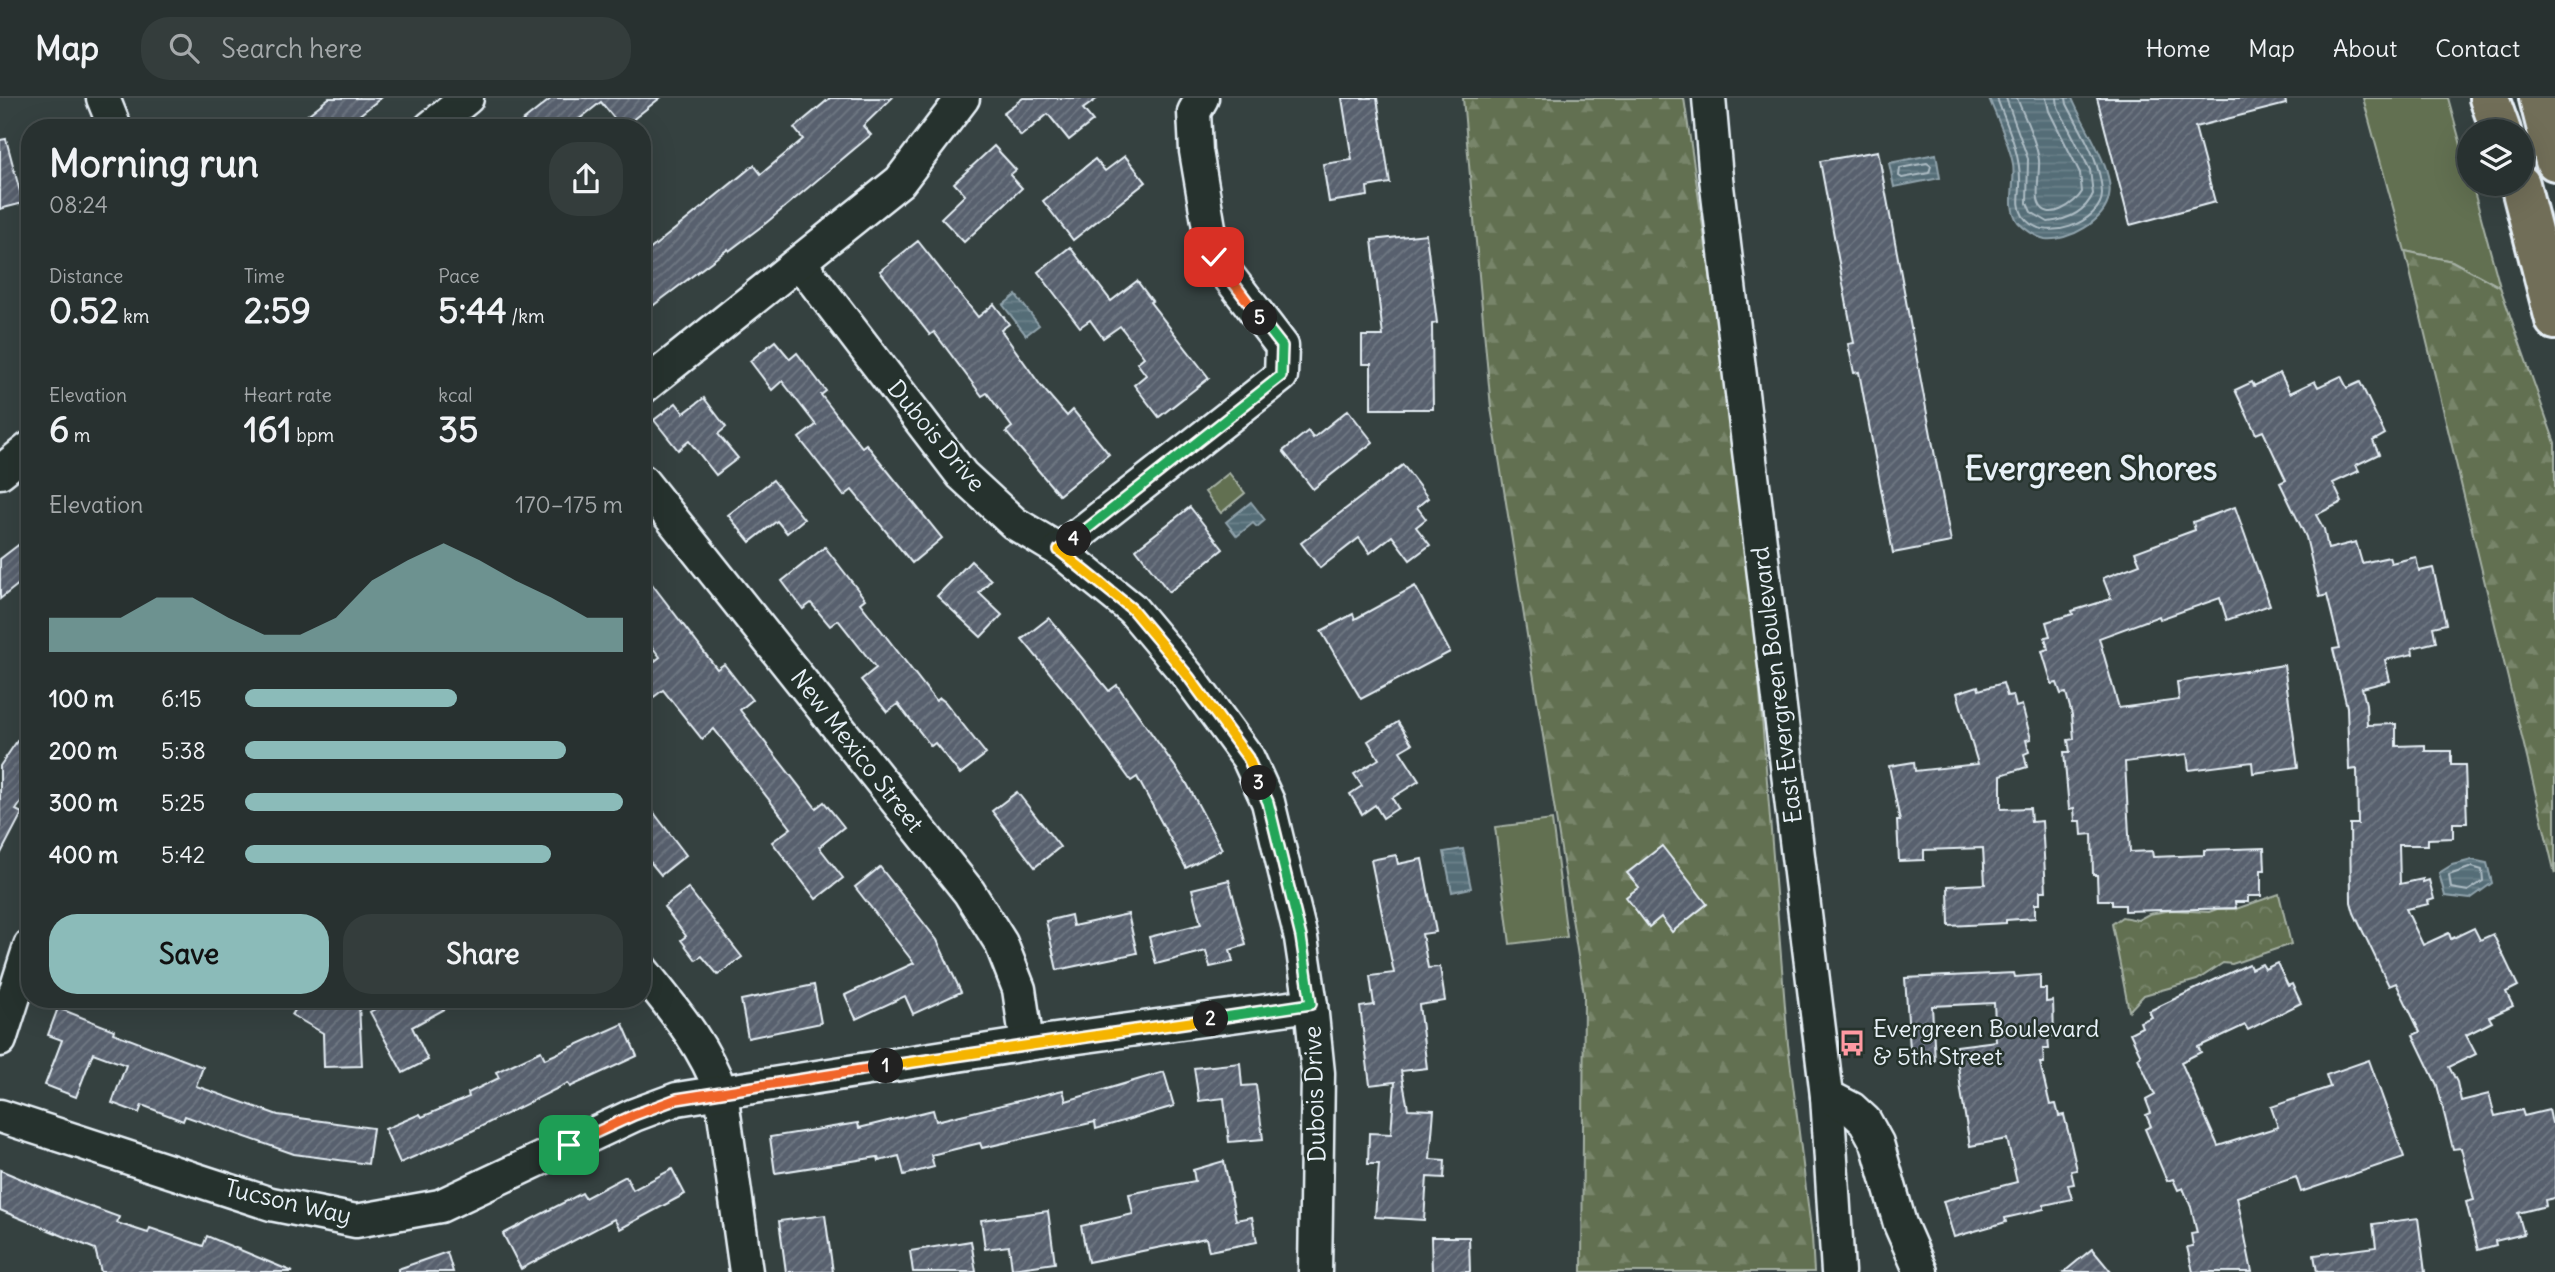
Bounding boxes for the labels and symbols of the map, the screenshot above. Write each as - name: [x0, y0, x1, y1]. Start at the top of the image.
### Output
- pin: [1184, 227, 1244, 287]
- pin: 5: [1242, 300, 1278, 336]
- street label: Dubois Drive: [881, 373, 992, 497]
- district label: Evergreen Shores: [1965, 448, 2217, 489]
- pin: 4: [1056, 522, 1092, 556]
- street label: East Evergreen Boulevard: [1744, 545, 1808, 825]
- street label: New Mexico Street: [785, 663, 931, 838]
- pin: 3: [1242, 766, 1276, 800]
- pin: 2: [1194, 1002, 1228, 1037]
- place label: Evergreen Boulevard & 5th Street: [1873, 1013, 2099, 1071]
- street label: Dubois Drive: [1297, 1025, 1331, 1163]
- bus stop icon: Evergreen Boulevard & 5th Street: [1837, 1028, 1867, 1058]
- pin: 1: [868, 1048, 903, 1084]
- pin: [539, 1115, 599, 1175]
- street label: Tucson Way: [222, 1172, 355, 1230]

